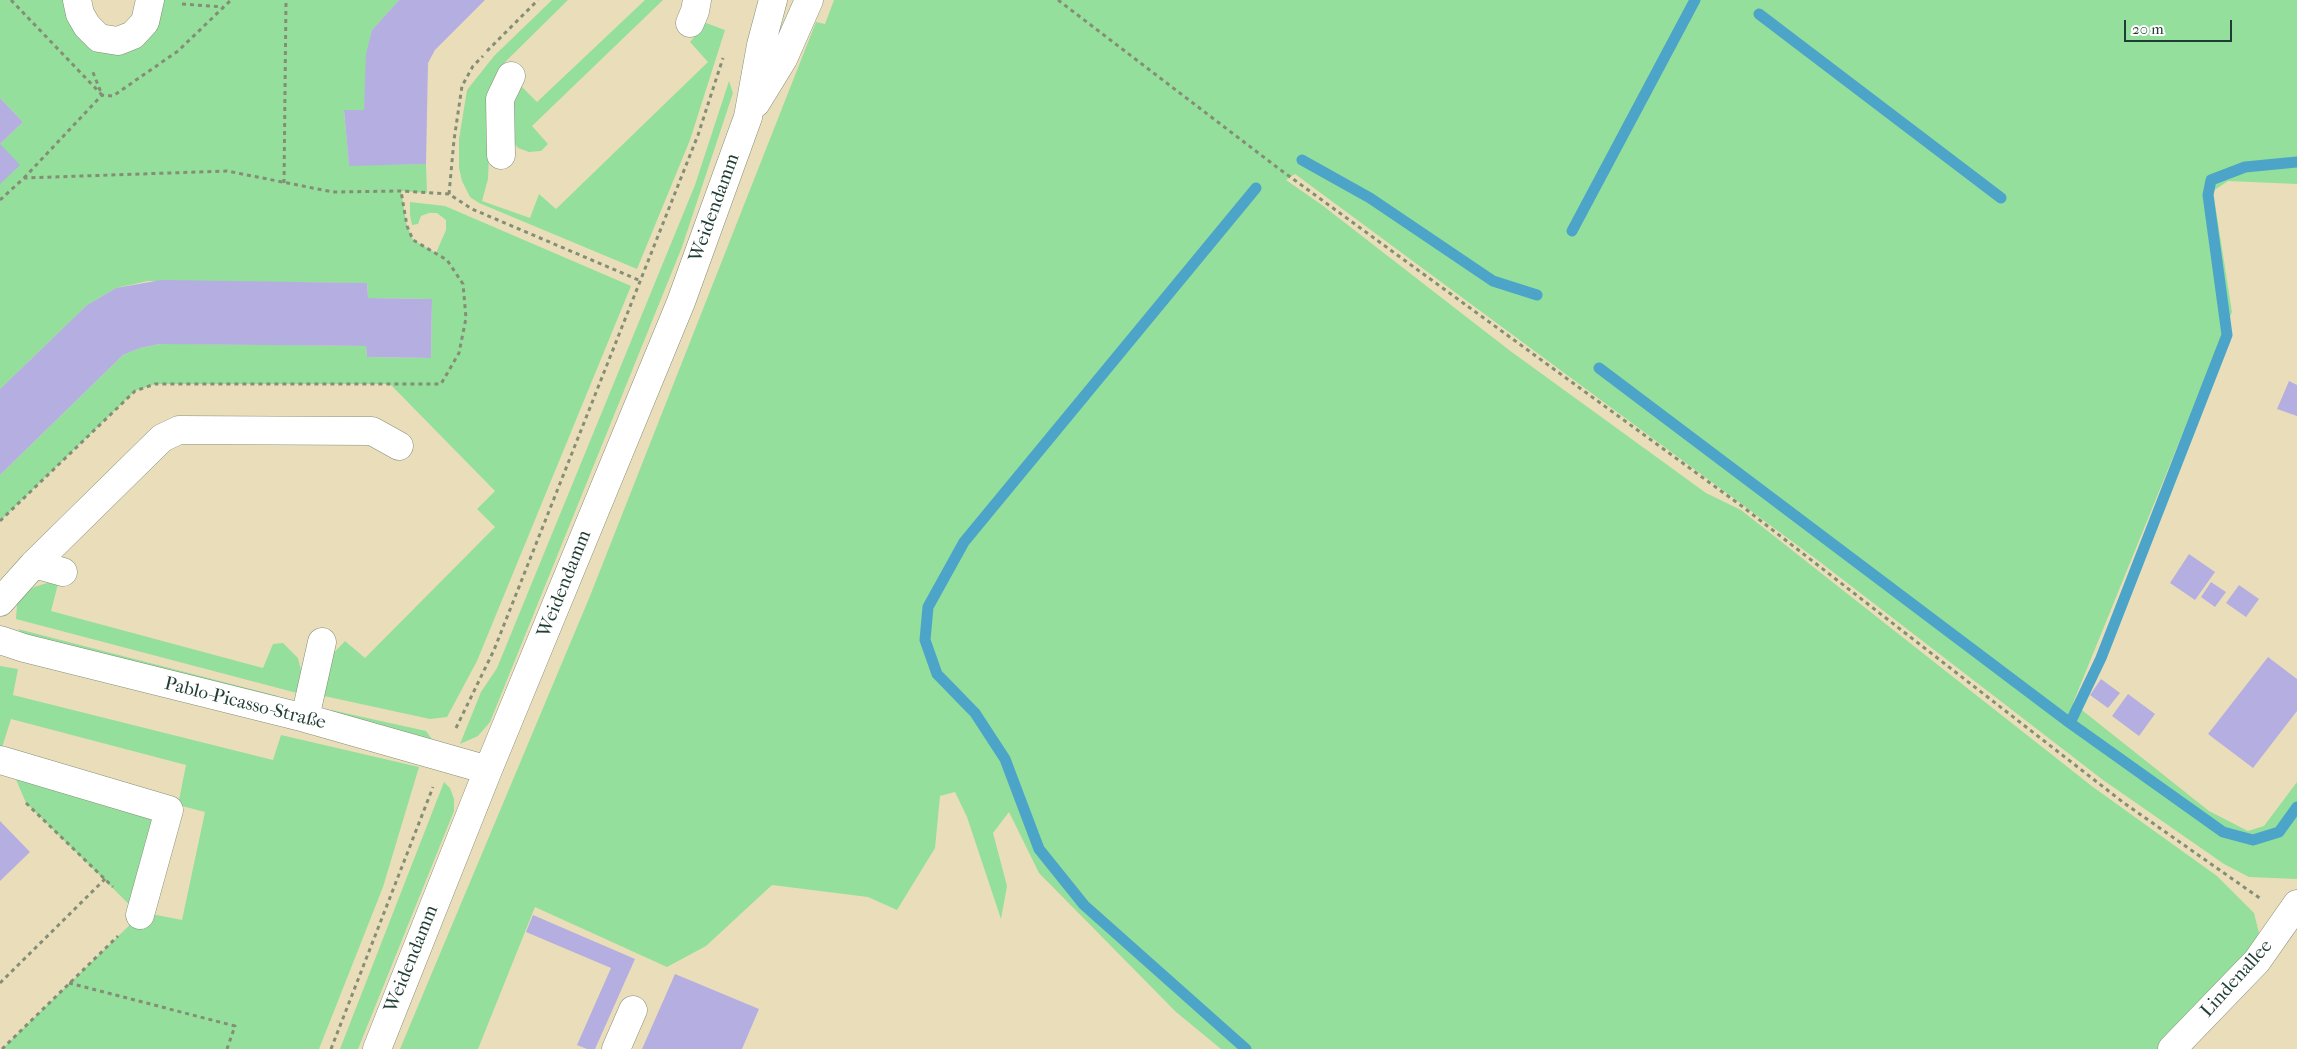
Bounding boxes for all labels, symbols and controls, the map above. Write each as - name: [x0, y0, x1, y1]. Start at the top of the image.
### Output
- scale bar: [2127, 10, 2234, 42]
- text: 20 m: [2132, 20, 2164, 38]
- street label: Weidendamm: [685, 151, 745, 265]
- street label: Weidendamm: [533, 527, 597, 641]
- street label: Pablo-Picasso-Straße: [162, 673, 328, 735]
- street label: Weidendamm: [380, 902, 444, 1016]
- street label: Lindenallee: [2196, 935, 2278, 1023]

